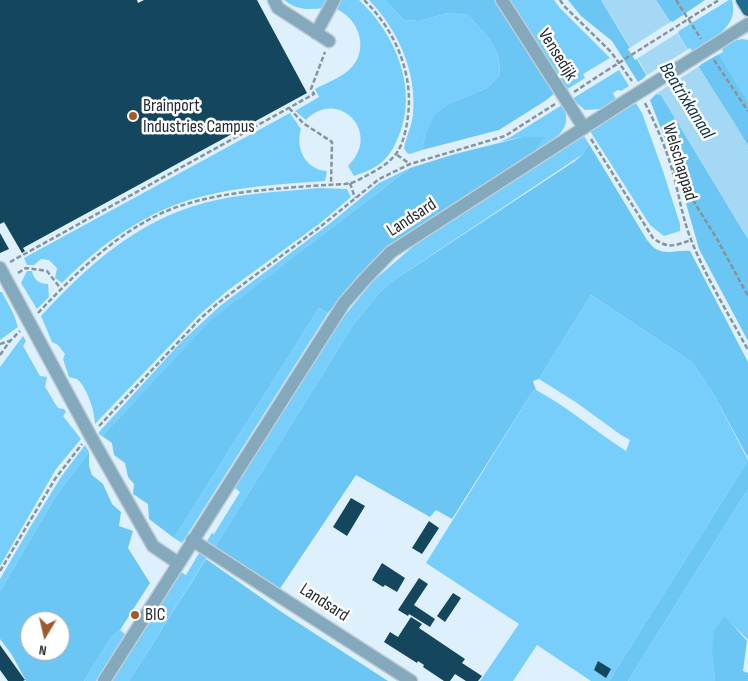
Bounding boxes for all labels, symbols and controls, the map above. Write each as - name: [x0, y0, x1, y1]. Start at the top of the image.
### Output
- street label: Vensedijk: [533, 25, 581, 85]
- water label: Beatrixkanaal: [654, 58, 718, 144]
- place label: Brainport Industries Campus: [143, 95, 255, 138]
- marker: Brainport Industries Campus: [127, 110, 139, 122]
- street label: Welschappad: [657, 121, 701, 203]
- street label: Landsard: [383, 194, 441, 242]
- street label: Landsard: [295, 579, 353, 627]
- place label: BIC: [145, 604, 165, 626]
- marker: BIC: [129, 609, 141, 621]
- north arrow: [20, 611, 70, 661]
- text: N: [38, 641, 48, 659]

